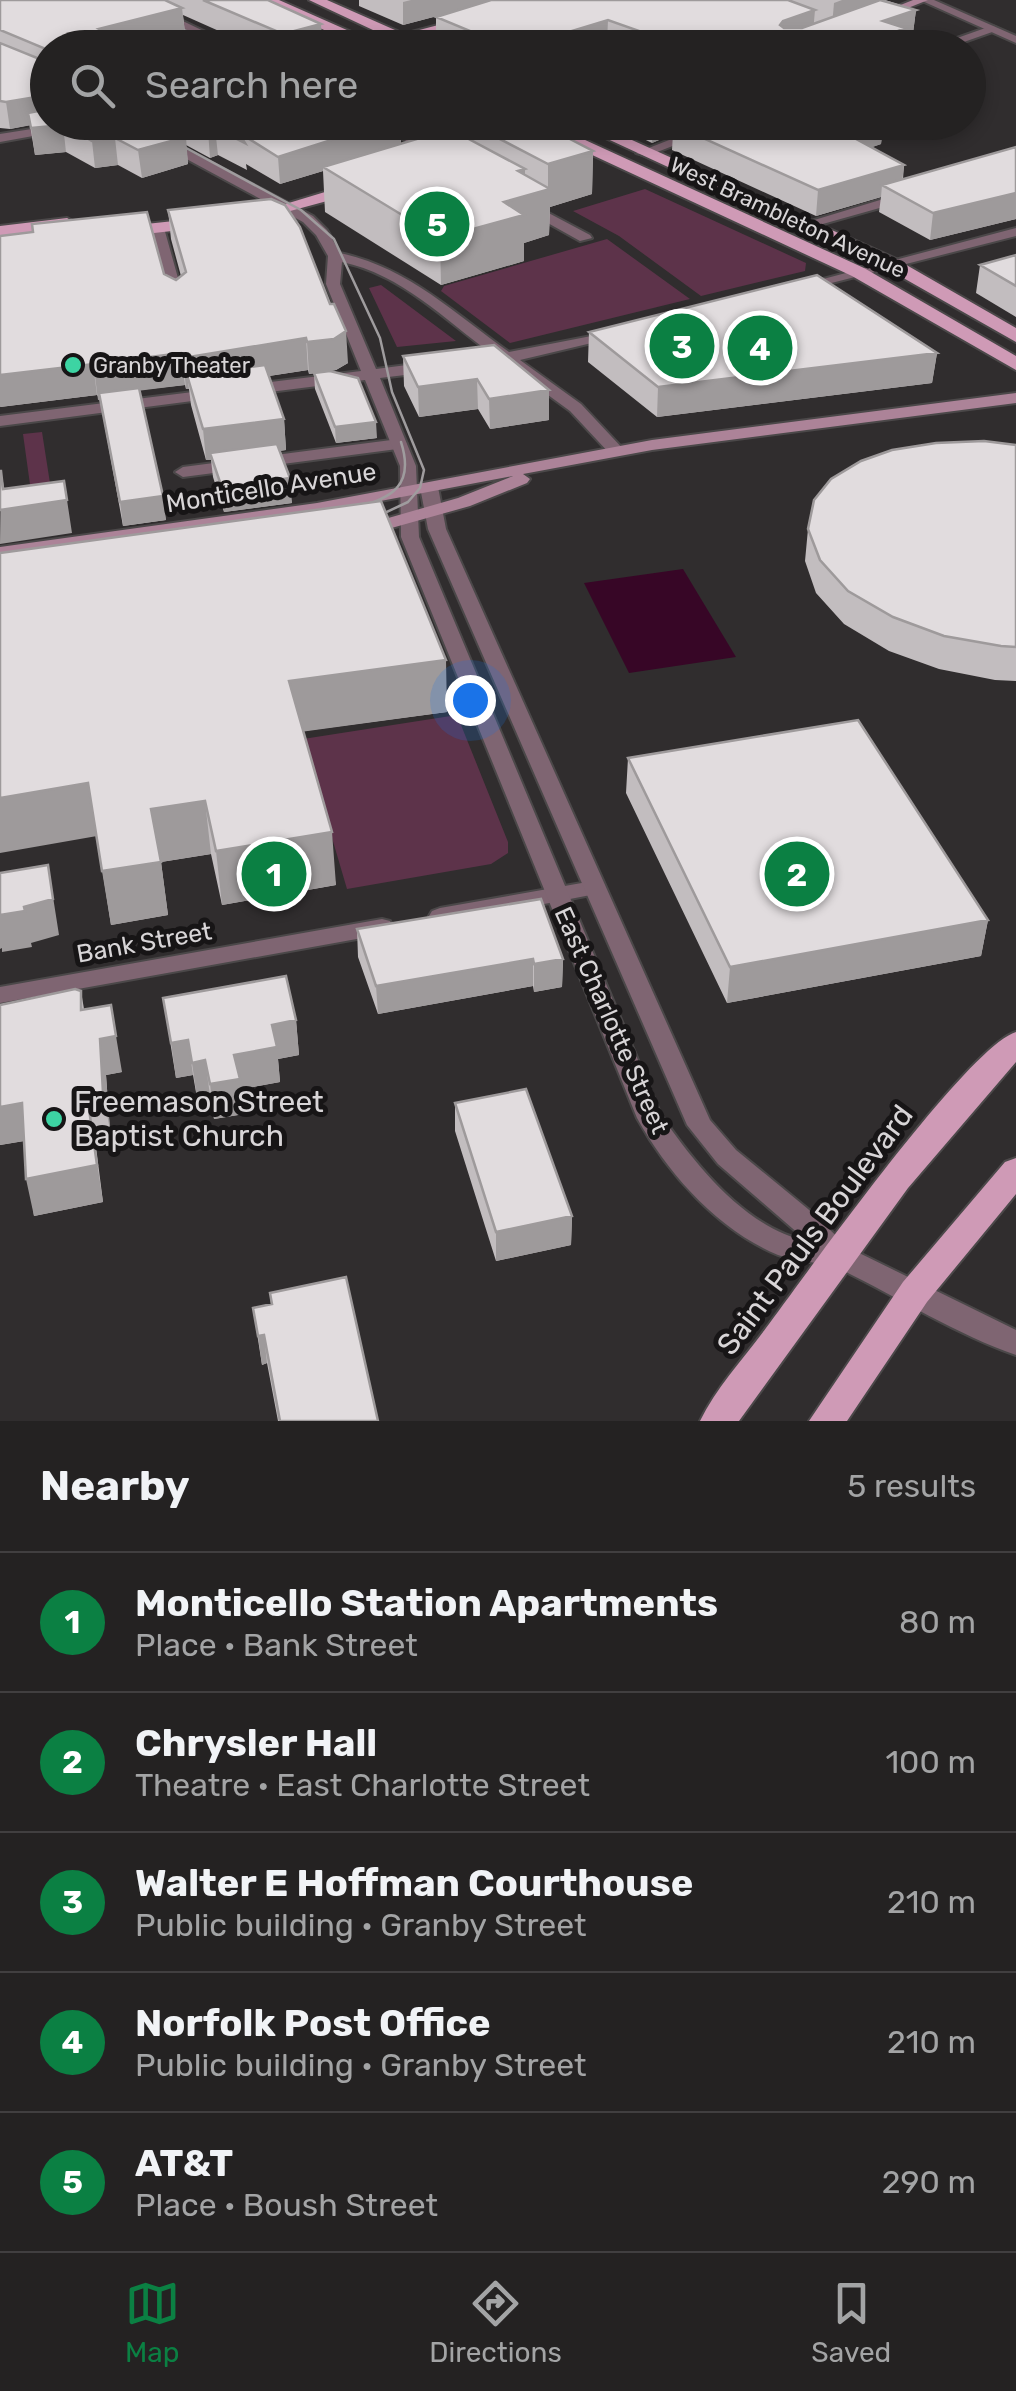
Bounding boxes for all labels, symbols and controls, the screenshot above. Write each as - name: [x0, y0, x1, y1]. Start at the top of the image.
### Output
- search box: [30, 30, 986, 140]
- icon: search: [65, 58, 120, 113]
- text: Search here: [145, 62, 358, 108]
- street label: West Brambleton Avenue: [666, 151, 910, 284]
- pin: 5: [404, 186, 470, 262]
- pin: 3: [650, 308, 714, 384]
- pin: 4: [728, 310, 792, 386]
- place label: Granby Theater: [93, 352, 251, 379]
- marker: Granby Theater: [62, 354, 84, 376]
- street label: Monticello Avenue: [164, 457, 378, 518]
- your location: [445, 675, 496, 726]
- pin: 1: [242, 836, 306, 912]
- pin: 2: [764, 836, 830, 912]
- street label: East Charlotte Street: [548, 902, 675, 1138]
- street label: Bank Street: [74, 916, 214, 969]
- place label: Freemason Street Baptist Church: [74, 1084, 324, 1154]
- street label: Saint Pauls Boulevard: [709, 1098, 921, 1362]
- marker: Freemason Street Baptist Church: [43, 1108, 65, 1130]
- text: Nearby: [40, 1461, 190, 1511]
- text: 5 results: [847, 1467, 976, 1505]
- text: Monticello Station Apartments: [135, 1580, 718, 1626]
- text: 1: [65, 1603, 80, 1641]
- text: 80 m: [899, 1603, 976, 1641]
- text: Place · Bank Street: [135, 1626, 418, 1664]
- text: Chrysler Hall: [135, 1720, 377, 1766]
- text: 2: [62, 1743, 83, 1781]
- text: 100 m: [885, 1743, 976, 1781]
- text: Theatre · East Charlotte Street: [135, 1766, 590, 1804]
- text: Walter E Hoffman Courthouse: [135, 1860, 693, 1906]
- text: 3: [62, 1883, 83, 1921]
- text: 210 m: [887, 1883, 976, 1921]
- text: Public building · Granby Street: [135, 1906, 587, 1944]
- text: Norfolk Post Office: [135, 2000, 491, 2046]
- text: 4: [62, 2023, 83, 2061]
- text: 210 m: [887, 2023, 976, 2061]
- text: Public building · Granby Street: [135, 2046, 587, 2084]
- text: AT&T: [135, 2140, 233, 2186]
- text: 5: [62, 2163, 83, 2201]
- text: 290 m: [882, 2163, 976, 2201]
- text: Place · Boush Street: [135, 2186, 438, 2224]
- tab: Map: [125, 2276, 180, 2369]
- tab: Directions: [429, 2276, 562, 2369]
- tab: Saved: [811, 2276, 891, 2369]

